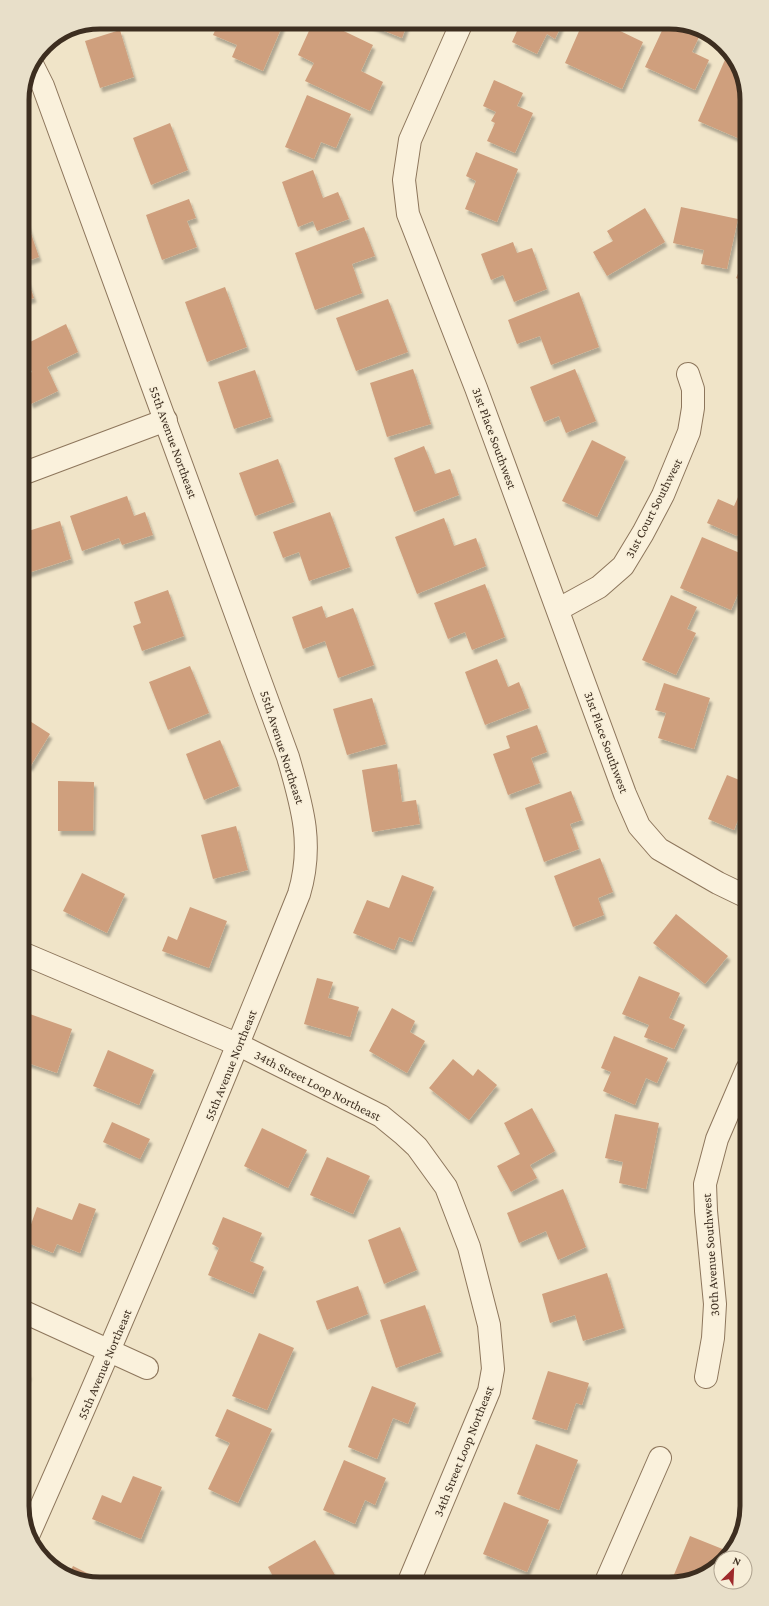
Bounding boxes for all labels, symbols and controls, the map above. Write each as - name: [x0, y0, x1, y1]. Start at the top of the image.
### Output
- street label: 55th Avenue Northeast: [146, 384, 201, 501]
- street label: 31st Place Southwest: [469, 385, 520, 492]
- street label: 31st Court Southwest: [622, 455, 685, 561]
- street label: 55th Avenue Northeast: [257, 688, 308, 806]
- street label: 31st Place Southwest: [581, 689, 632, 796]
- street label: 55th Avenue Northeast: [201, 1007, 260, 1123]
- street label: 34th Street Loop Northeast: [252, 1047, 384, 1124]
- street label: 30th Avenue Southwest: [699, 1192, 722, 1317]
- street label: 55th Avenue Northeast: [74, 1306, 135, 1422]
- street label: 34th Street Loop Northeast: [430, 1383, 497, 1519]
- north arrow: [713, 1550, 753, 1590]
- text: N: [731, 1554, 743, 1568]

